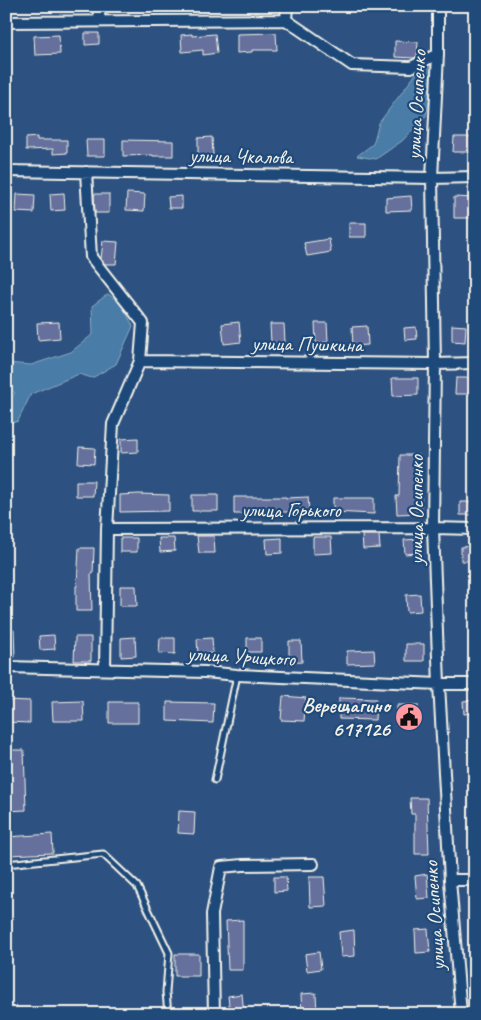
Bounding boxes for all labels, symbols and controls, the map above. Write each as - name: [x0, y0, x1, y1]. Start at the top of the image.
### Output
- street label: улица Осипенко: [400, 48, 432, 163]
- street label: улица Чкалова: [187, 142, 295, 170]
- street label: улица Пушкина: [249, 330, 365, 358]
- street label: улица Осипенко: [403, 453, 429, 567]
- street label: улица Горького: [239, 497, 342, 523]
- street label: улица Урицкого: [184, 640, 297, 672]
- place label: Верещагино 617126: [302, 692, 393, 742]
- public building icon: Верещагино 617126: [394, 702, 424, 732]
- street label: улица Осипенко: [417, 859, 451, 974]

